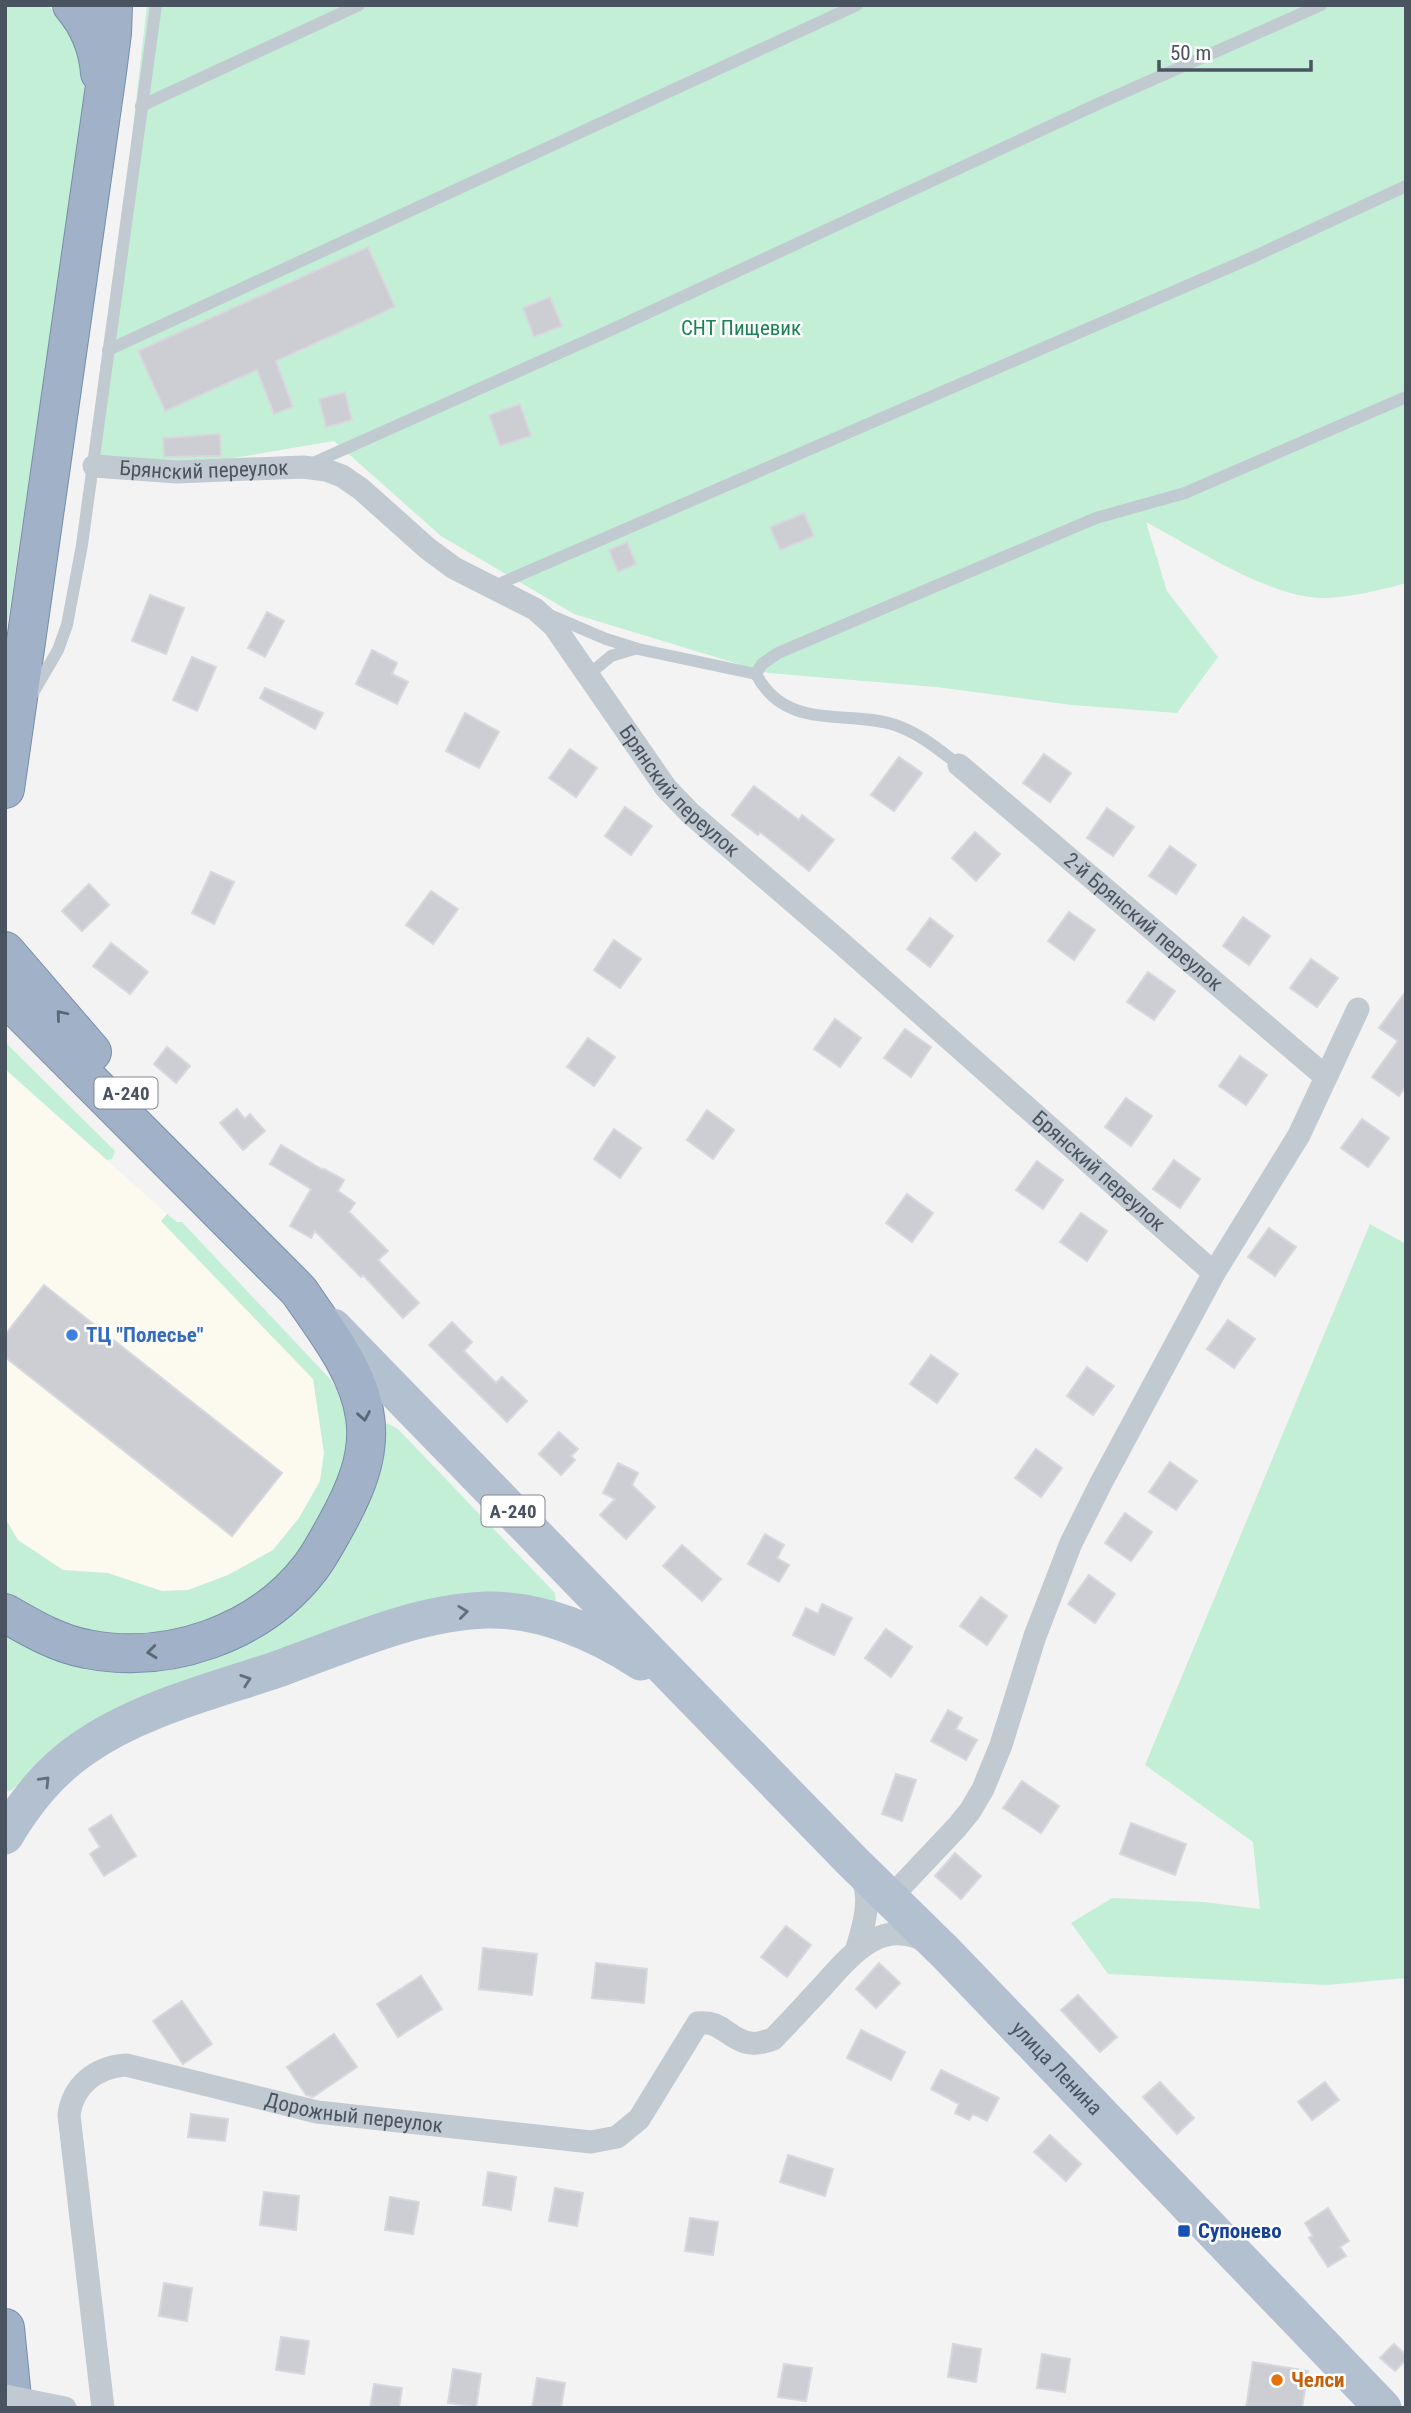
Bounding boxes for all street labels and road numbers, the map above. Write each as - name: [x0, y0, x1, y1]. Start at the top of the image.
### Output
- street label: Брянский переулок: [119, 456, 289, 484]
- street label: Брянский переулок: [614, 721, 744, 862]
- street label: 2-й Брянский переулок: [1059, 848, 1227, 996]
- road number: А-240: [94, 1078, 158, 1108]
- street label: Брянский переулок: [1027, 1106, 1170, 1236]
- road number: А-240: [482, 1496, 544, 1526]
- street label: улица Ленина: [1006, 2016, 1107, 2120]
- street label: Дорожный переулок: [262, 2088, 444, 2138]

